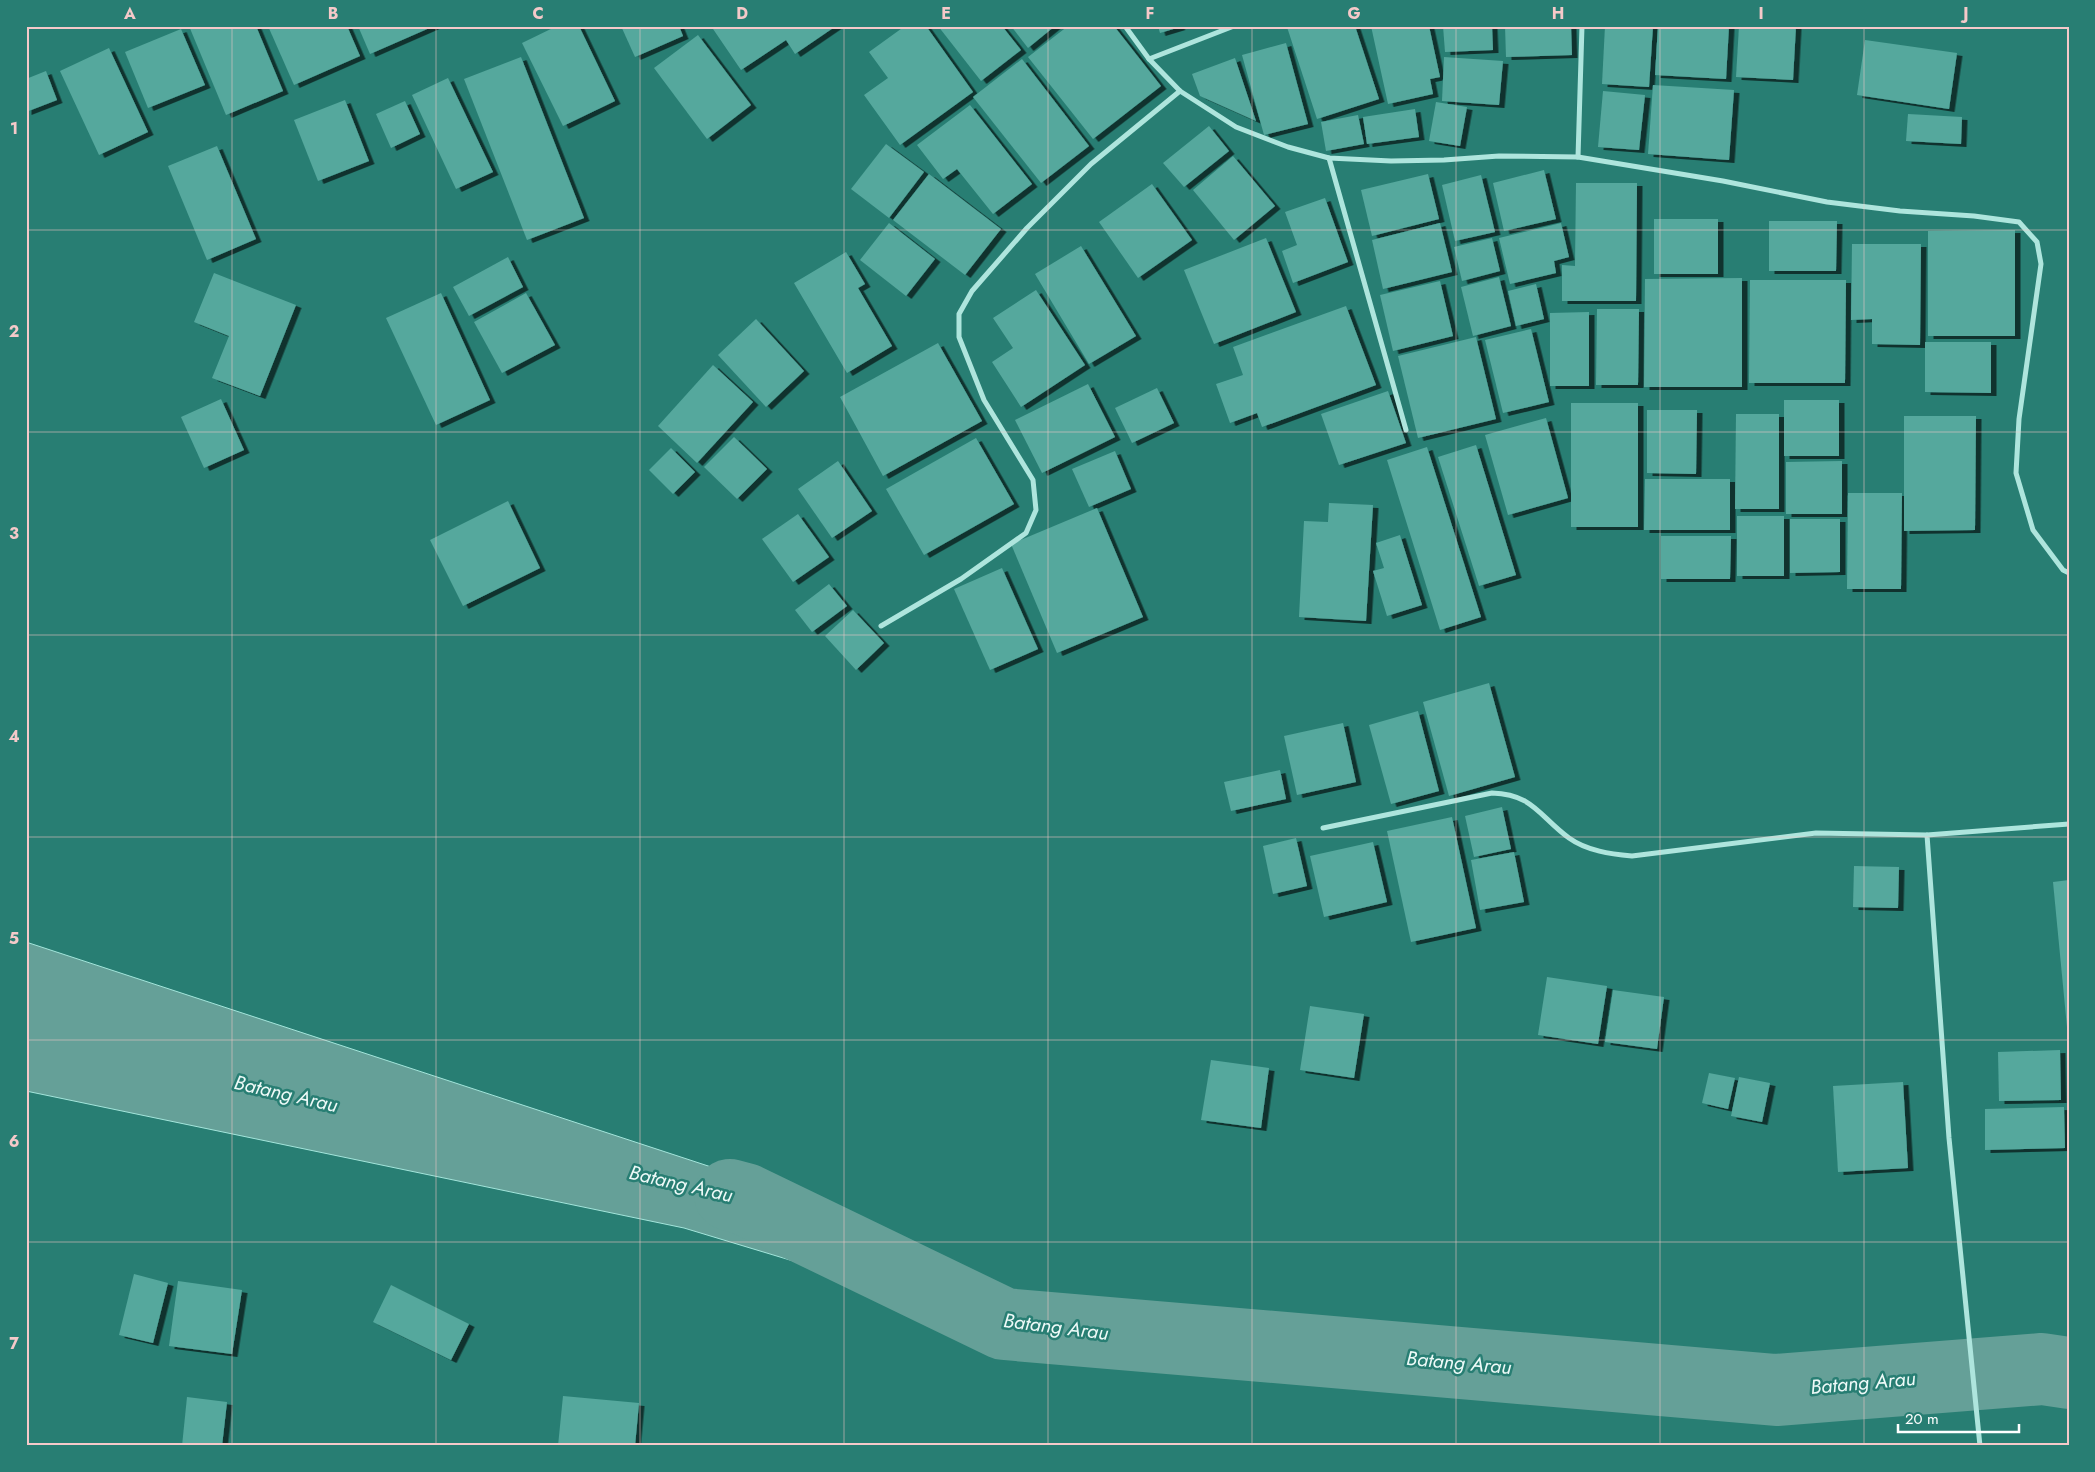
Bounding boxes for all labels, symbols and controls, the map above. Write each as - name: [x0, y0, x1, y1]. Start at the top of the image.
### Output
- text: A: [123, 2, 136, 25]
- text: B: [328, 2, 338, 25]
- text: C: [532, 2, 544, 25]
- text: D: [736, 2, 748, 25]
- text: E: [941, 2, 951, 25]
- text: F: [1146, 2, 1154, 25]
- text: G: [1347, 2, 1361, 25]
- text: H: [1552, 2, 1564, 25]
- text: I: [1758, 2, 1764, 25]
- text: J: [1960, 2, 1969, 25]
- text: 1: [10, 117, 18, 140]
- text: 2: [9, 320, 19, 343]
- text: 3: [9, 522, 19, 545]
- text: 4: [8, 725, 20, 748]
- text: 5: [9, 927, 19, 950]
- water label: Batang Arau: [231, 1068, 341, 1120]
- text: 6: [9, 1130, 19, 1153]
- water label: Batang Arau: [626, 1158, 736, 1210]
- water label: Batang Arau: [1002, 1306, 1110, 1348]
- text: 7: [9, 1332, 19, 1355]
- water label: Batang Arau: [1405, 1344, 1513, 1382]
- water label: Batang Arau: [1809, 1364, 1917, 1402]
- scale bar: [1898, 1402, 2019, 1434]
- text: 20 m: [1905, 1408, 1939, 1430]

